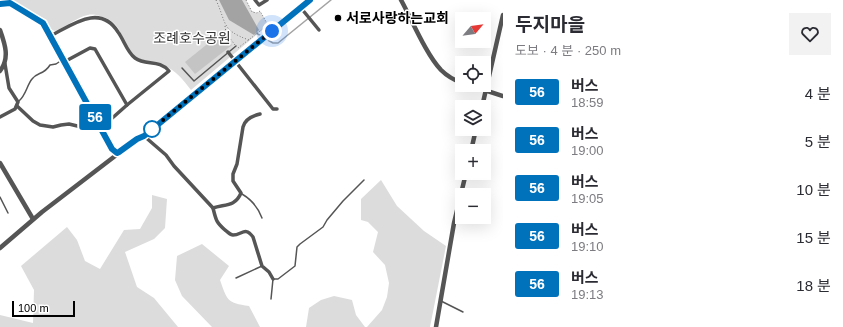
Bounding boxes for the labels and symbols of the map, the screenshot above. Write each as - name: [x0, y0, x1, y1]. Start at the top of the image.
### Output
- place label: 서로사랑하는교회: [346, 10, 449, 26]
- north arrow: [455, 12, 491, 48]
- marker: 서로사랑하는교회: [333, 13, 343, 23]
- your location: [262, 21, 282, 41]
- park label: 조례호수공원: [153, 30, 231, 46]
- line badge: 56: [77, 104, 113, 130]
- unlabelled marker: [143, 120, 161, 138]
- scale bar: [12, 299, 75, 318]

